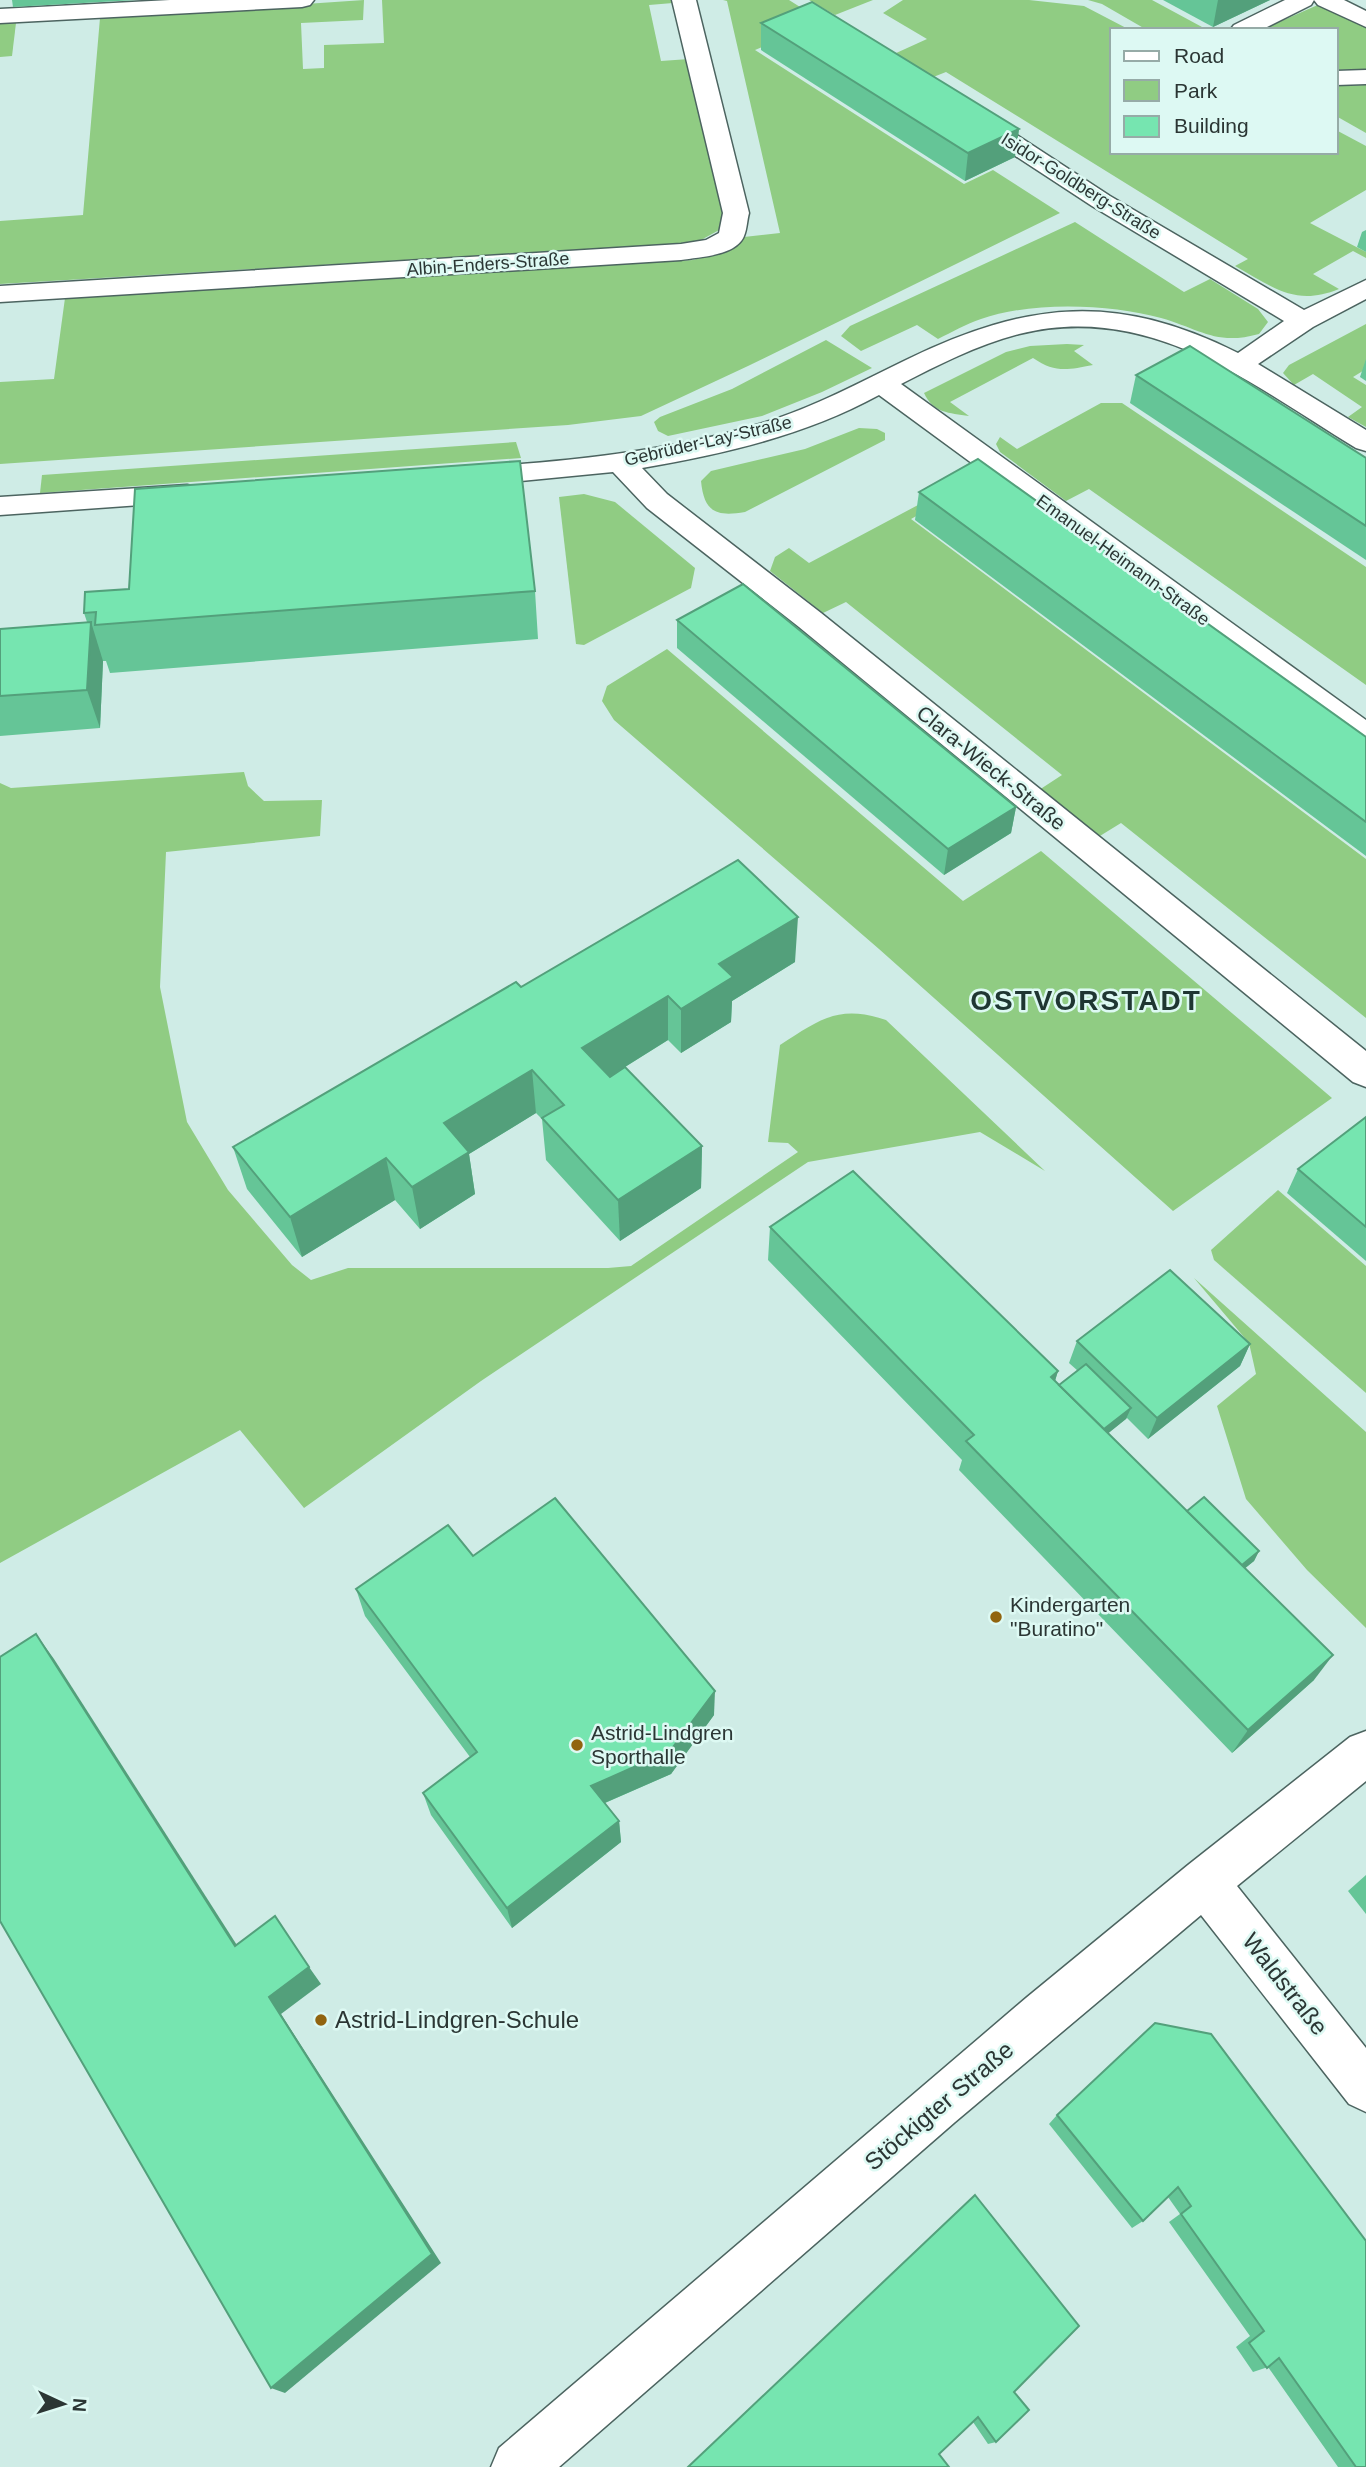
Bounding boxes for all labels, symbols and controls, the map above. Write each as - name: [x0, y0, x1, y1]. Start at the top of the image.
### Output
- legend: [1110, 28, 1338, 154]
- text: Road: [1174, 44, 1224, 67]
- text: Park: [1174, 79, 1218, 102]
- text: Building: [1174, 114, 1249, 137]
- street label: Isidor-Goldberg-Straße: [998, 129, 1164, 243]
- street label: Albin-Enders-Straße: [406, 248, 570, 280]
- street label: Gebrüder-Lay-Straße: [622, 412, 794, 470]
- street label: Emanuel-Heimann-Straße: [1033, 490, 1213, 630]
- street label: Clara-Wieck-Straße: [912, 701, 1070, 835]
- district label: OSTVORSTADT: [970, 985, 1202, 1016]
- place label: Kindergarten "Buratino": [1010, 1593, 1130, 1640]
- marker: Kindergarten "Buratino": [988, 1609, 1004, 1625]
- place label: Astrid-Lindgren Sporthalle: [591, 1721, 733, 1768]
- marker: Astrid-Lindgren Sporthalle: [569, 1737, 585, 1753]
- street label: Waldstraße: [1237, 1927, 1334, 2040]
- place label: Astrid-Lindgren-Schule: [335, 2006, 579, 2033]
- marker: Astrid-Lindgren-Schule: [313, 2012, 329, 2028]
- street label: Stöckigter Straße: [859, 2036, 1018, 2176]
- north arrow: [28, 2369, 98, 2439]
- text: N: [69, 2398, 90, 2413]

